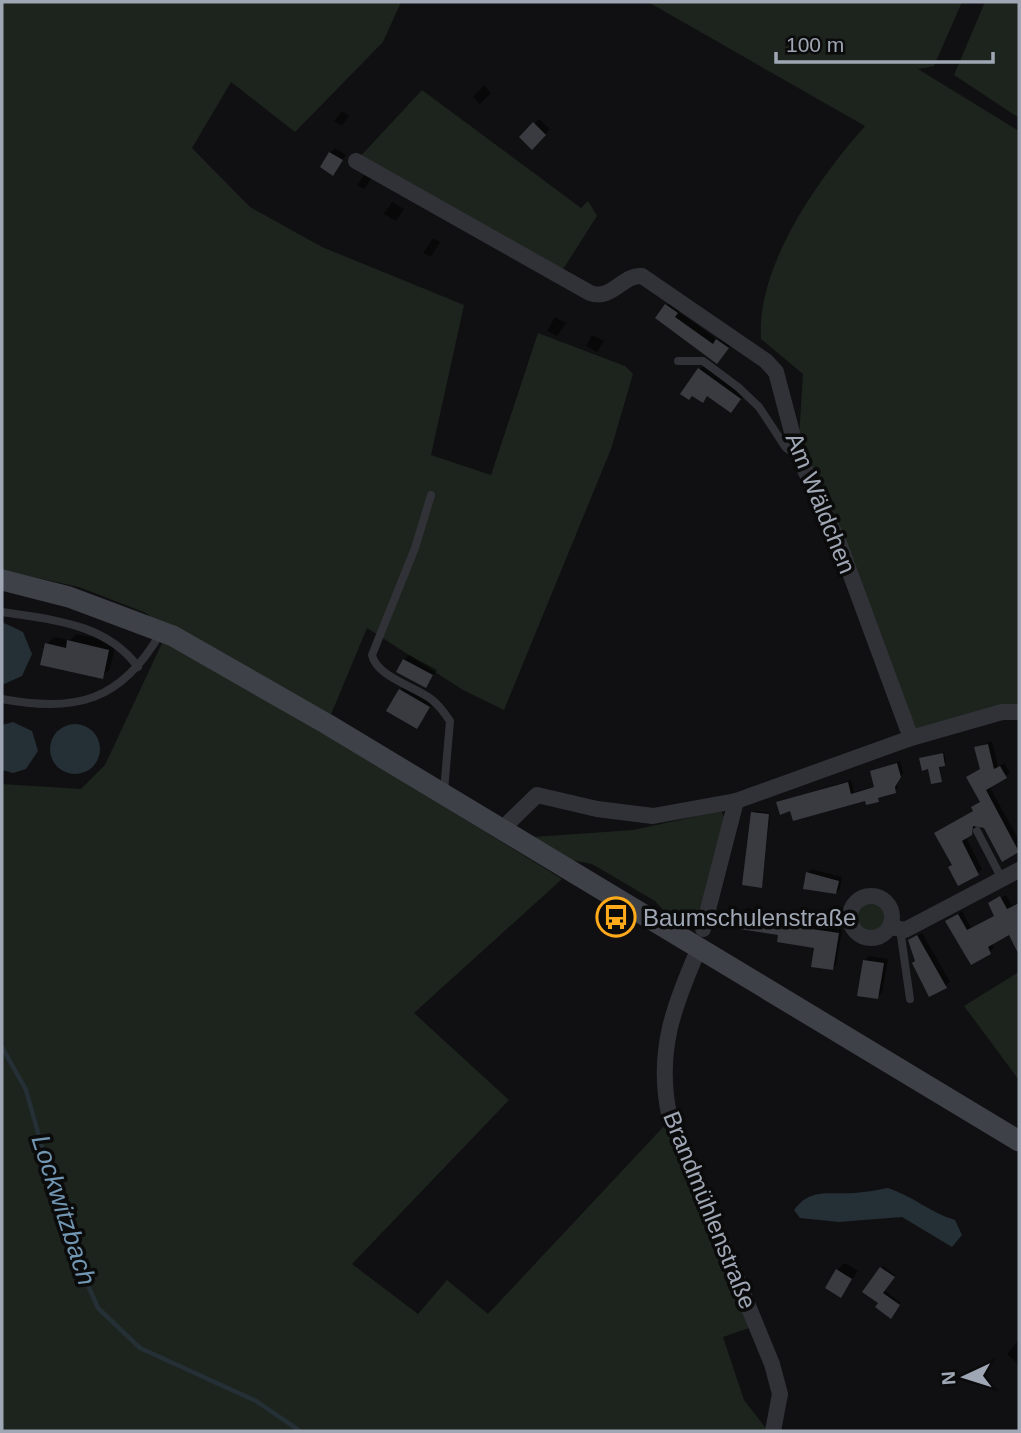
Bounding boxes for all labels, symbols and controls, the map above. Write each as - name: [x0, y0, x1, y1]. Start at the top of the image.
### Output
- scale bar: [776, 21, 993, 65]
- text: 100 m: [786, 33, 844, 56]
- street label: Am Wäldchen: [781, 429, 861, 577]
- bus stop icon: Baumschulenstraße: [595, 896, 637, 938]
- place label: Baumschulenstraße: [643, 904, 856, 931]
- street label: Brandmühlenstraße: [658, 1107, 762, 1313]
- water label: Lockwitzbach: [26, 1131, 102, 1289]
- north arrow: [930, 1342, 1000, 1412]
- text: N: [938, 1371, 959, 1386]

